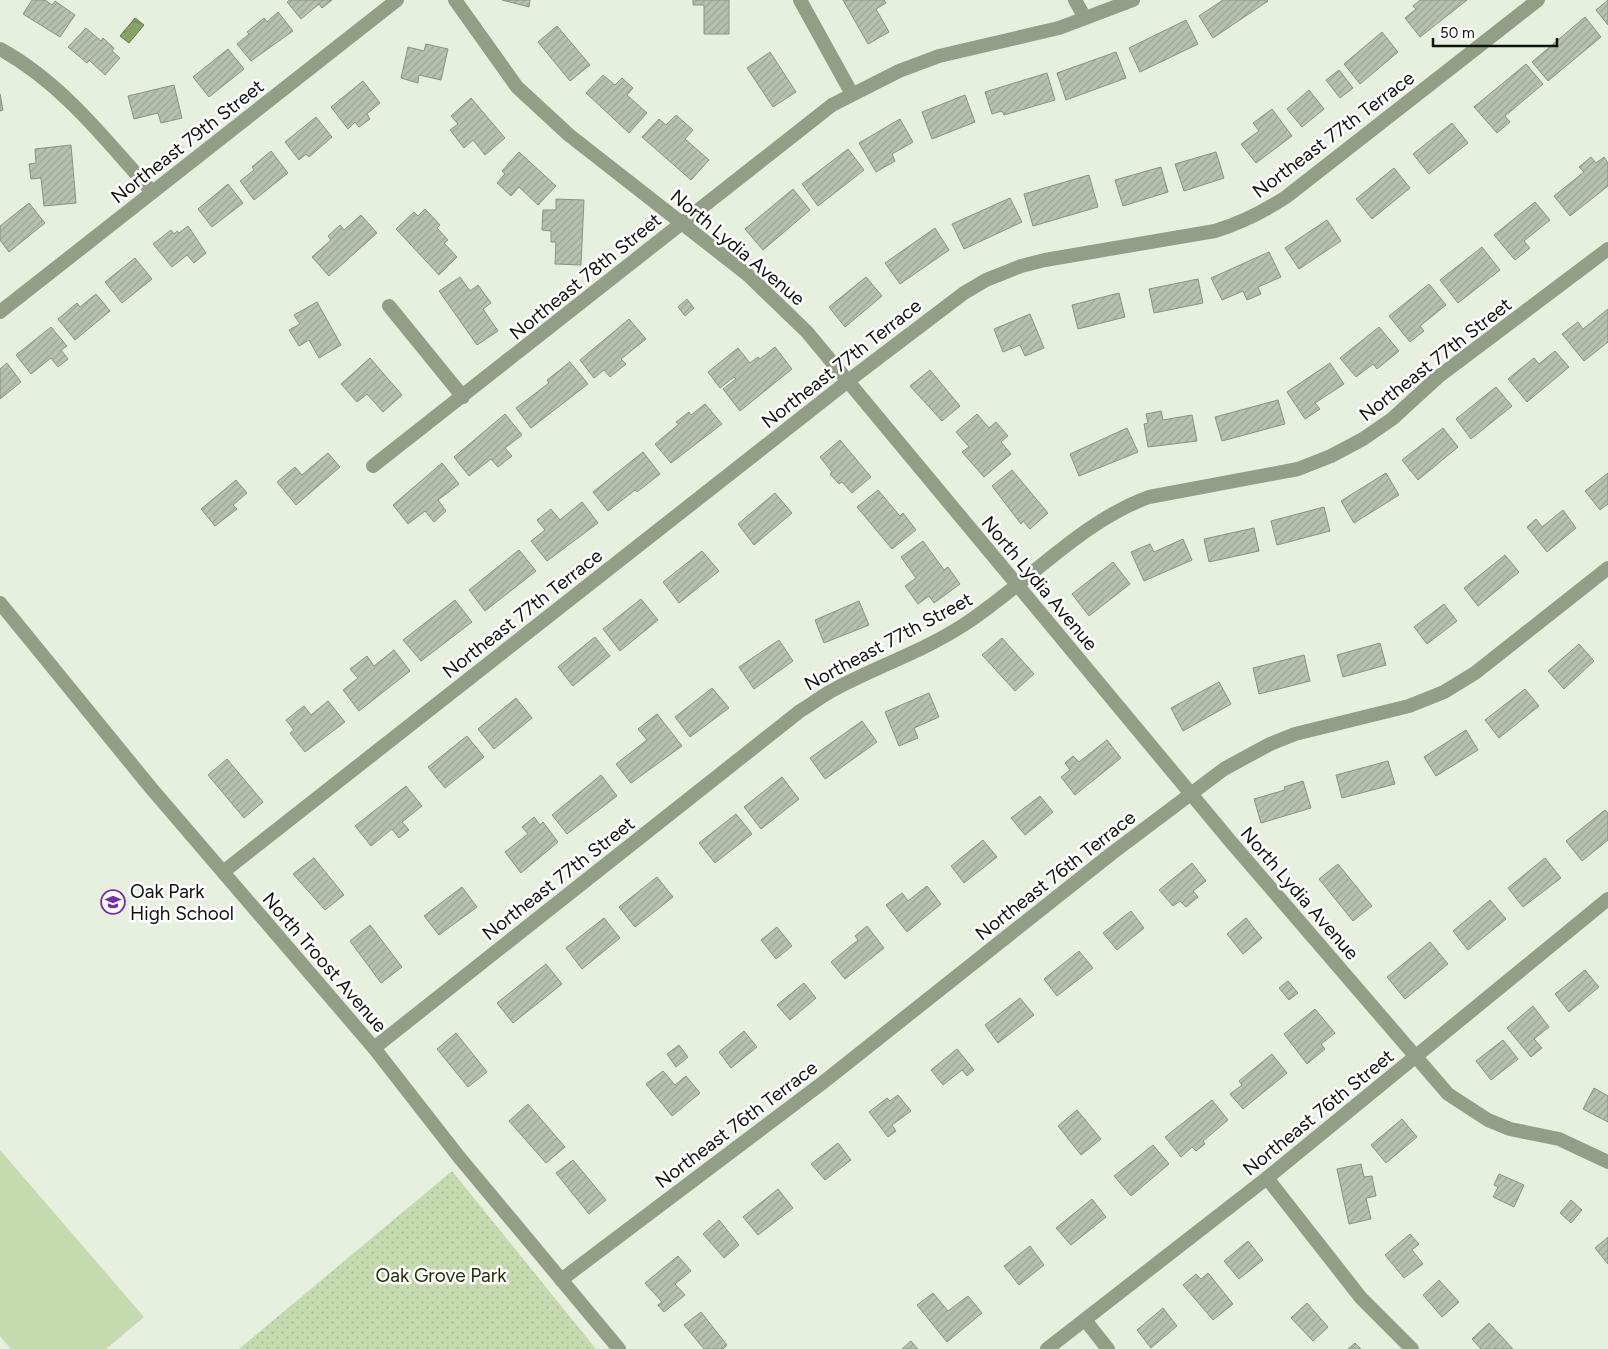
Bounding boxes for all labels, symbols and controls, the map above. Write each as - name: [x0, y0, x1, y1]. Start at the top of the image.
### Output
- scale bar: [1433, 15, 1557, 47]
- text: 50 m: [1440, 24, 1475, 42]
- street label: Northeast 77th Terrace: [1248, 66, 1419, 203]
- street label: Northeast 79th Street: [106, 75, 268, 208]
- street label: North Lydia Avenue: [666, 184, 810, 310]
- street label: Northeast 78th Street: [505, 208, 666, 345]
- street label: Northeast 77th Street: [1355, 293, 1516, 426]
- street label: Northeast 77th Terrace: [757, 294, 926, 433]
- street label: North Lydia Avenue: [977, 511, 1103, 655]
- street label: Northeast 77th Terrace: [438, 544, 607, 683]
- street label: Northeast 77th Street: [800, 587, 976, 695]
- street label: Northeast 76th Terrace: [971, 806, 1140, 945]
- street label: Northeast 77th Street: [478, 812, 639, 945]
- street label: North Lydia Avenue: [1236, 822, 1364, 964]
- place label: Oak Park High School: [130, 880, 234, 925]
- street label: North Troost Avenue: [258, 888, 392, 1037]
- school or university icon: Oak Park High School: [100, 889, 126, 915]
- street label: Northeast 76th Street: [1238, 1044, 1398, 1180]
- street label: Northeast 76th Terrace: [651, 1056, 822, 1193]
- park label: Oak Grove Park: [376, 1264, 507, 1287]

